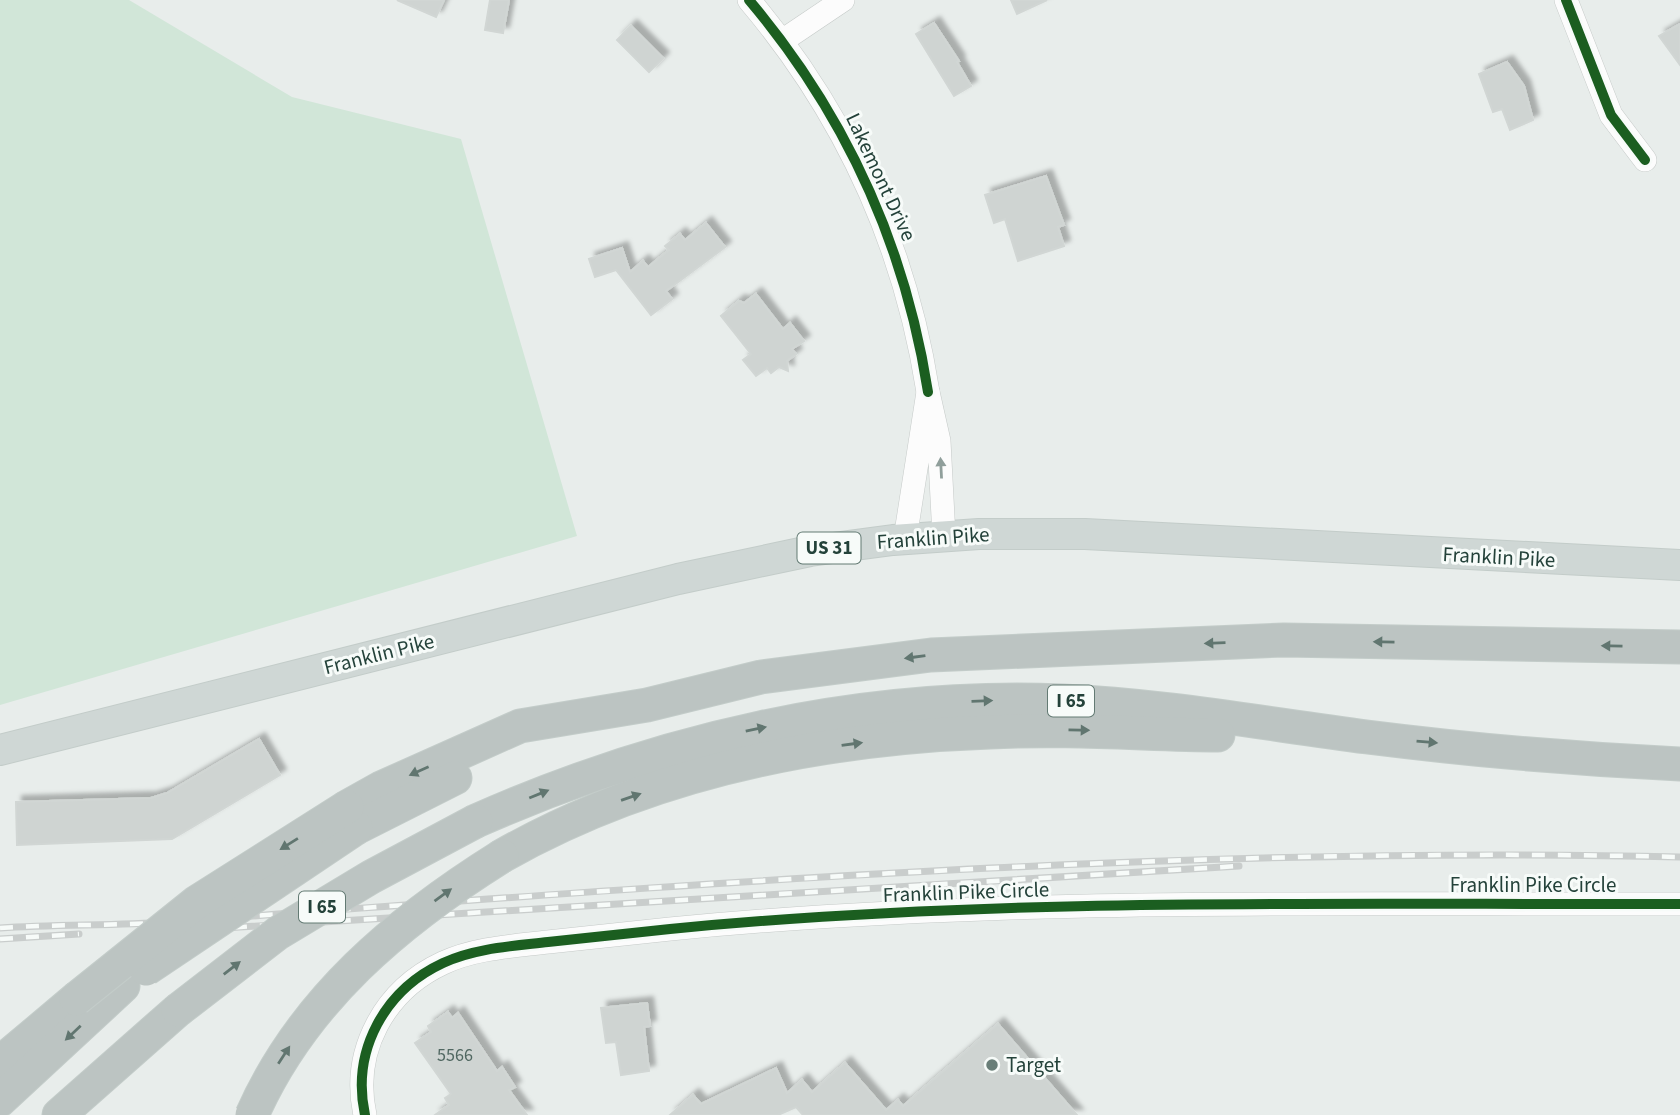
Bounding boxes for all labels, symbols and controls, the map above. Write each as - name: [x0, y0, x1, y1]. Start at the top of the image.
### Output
- street label: Lakemont Drive: [838, 108, 924, 246]
- one-way arrow: [935, 457, 946, 479]
- street label: Franklin Pike: [876, 519, 990, 557]
- road number: US 31: [798, 533, 860, 564]
- street label: Franklin Pike: [1442, 539, 1556, 575]
- street label: Franklin Pike: [321, 626, 437, 682]
- one-way arrow: [1373, 636, 1395, 647]
- one-way arrow: [1204, 637, 1226, 648]
- one-way arrow: [1601, 640, 1623, 652]
- one-way arrow: [904, 651, 926, 662]
- road number: I 65: [1048, 686, 1094, 716]
- one-way arrow: [971, 696, 993, 707]
- one-way arrow: [745, 723, 767, 734]
- one-way arrow: [1068, 725, 1090, 736]
- one-way arrow: [1416, 737, 1438, 748]
- one-way arrow: [841, 738, 863, 749]
- one-way arrow: [408, 766, 429, 777]
- one-way arrow: [528, 789, 549, 800]
- one-way arrow: [621, 791, 642, 802]
- one-way arrow: [280, 837, 299, 850]
- street label: Franklin Pike Circle: [1450, 870, 1616, 900]
- street label: Franklin Pike Circle: [882, 874, 1050, 910]
- one-way arrow: [434, 888, 452, 902]
- road number: I 65: [299, 892, 345, 923]
- one-way arrow: [223, 961, 241, 976]
- one-way arrow: [65, 1024, 82, 1040]
- house number: 5566: [437, 1043, 473, 1068]
- one-way arrow: [277, 1045, 290, 1064]
- place label: Target: [1006, 1050, 1061, 1080]
- marker: Target: [984, 1057, 1000, 1073]

